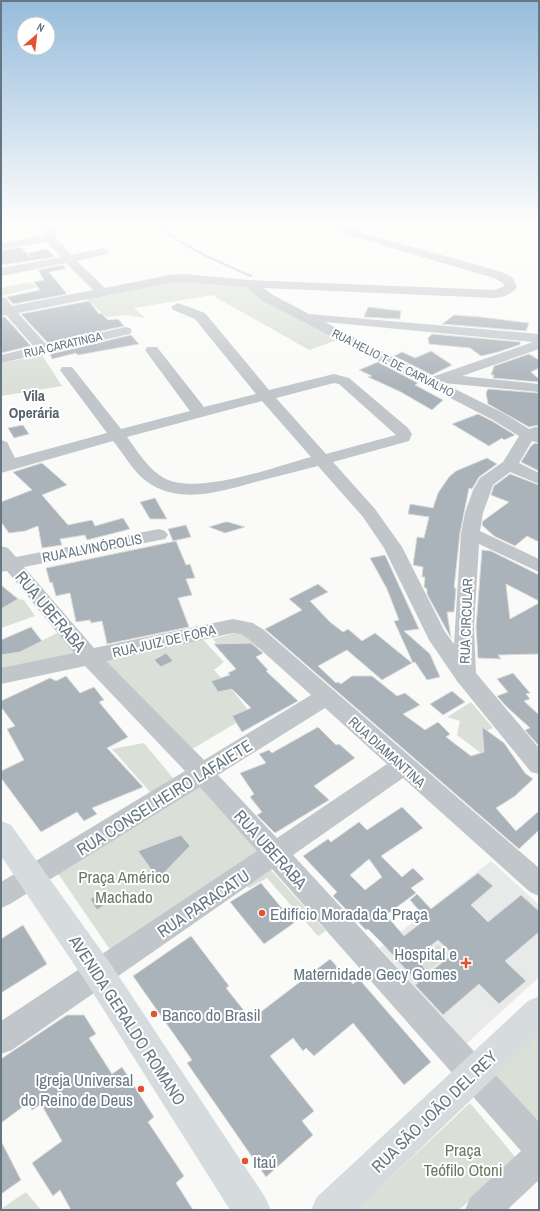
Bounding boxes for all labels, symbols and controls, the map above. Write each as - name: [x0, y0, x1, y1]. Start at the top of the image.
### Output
- north arrow: [16, 16, 56, 56]
- text: N: [35, 19, 47, 35]
- street label: RUA HELIO T. DE CARVALHO: [329, 325, 457, 401]
- street label: RUA CARATINGA: [22, 328, 104, 362]
- district label: Vila Operária: [9, 385, 59, 423]
- street label: RUA ALVINÓPOLIS: [41, 529, 144, 566]
- street label: RUA UBERABA: [10, 566, 92, 657]
- street label: RUA CIRCULAR: [456, 578, 476, 664]
- street label: RUA JUIZ DE FORA: [111, 620, 218, 662]
- street label: RUA DIAMANTINA: [345, 713, 430, 792]
- street label: RUA CONSELHEIRO LAFAIETE: [72, 733, 256, 861]
- street label: RUA UBERABA: [229, 804, 313, 894]
- street label: RUA PARACATU: [152, 864, 254, 942]
- park label: Praça Américo Machado: [78, 865, 170, 908]
- place label: Edifício Morada da Praça: [270, 902, 428, 925]
- marker: Edifício Morada da Praça: [257, 908, 267, 918]
- street label: AVENIDA GERALDO ROMANO: [64, 930, 192, 1109]
- place label: Hospital e Maternidade Gecy Gomes: [294, 942, 457, 985]
- marker: Hospital e Maternidade Gecy Gomes: [460, 957, 472, 969]
- place label: Banco do Brasil: [162, 1003, 260, 1026]
- marker: Banco do Brasil: [149, 1009, 159, 1019]
- street label: RUA SÃO JOÃO DEL REY: [366, 1044, 502, 1177]
- place label: Igreja Universal do Reino de Deus: [21, 1068, 133, 1111]
- marker: Igreja Universal do Reino de Deus: [136, 1084, 146, 1094]
- park label: Praça Teófilo Otoni: [423, 1138, 503, 1181]
- place label: Itaú: [253, 1150, 276, 1173]
- marker: Itaú: [240, 1156, 250, 1166]

